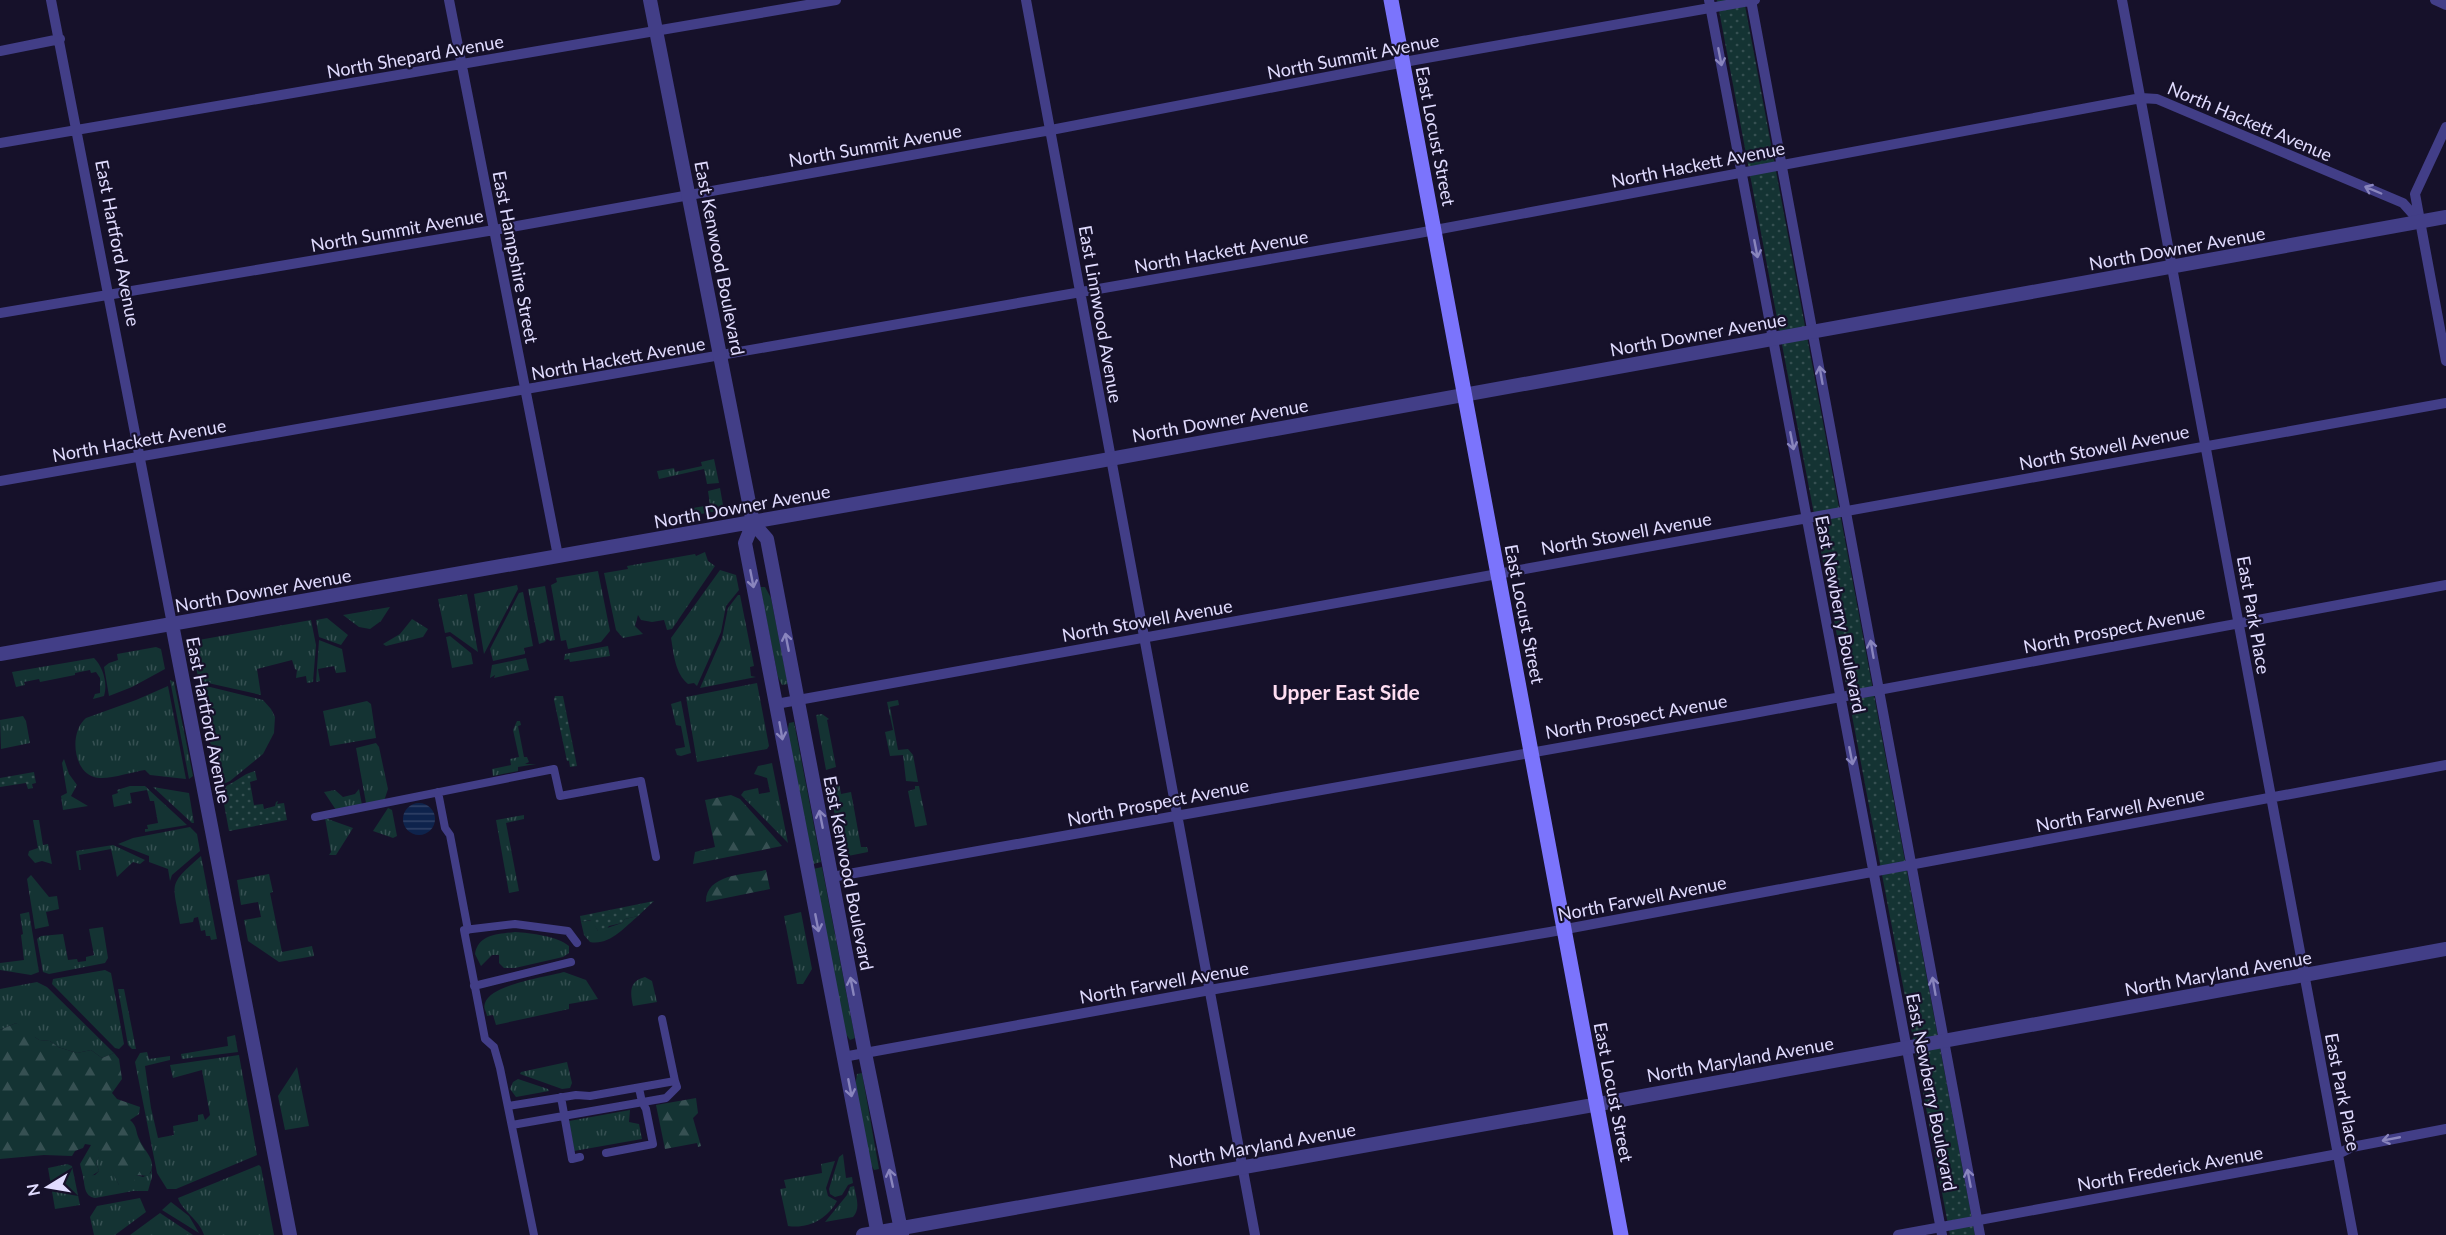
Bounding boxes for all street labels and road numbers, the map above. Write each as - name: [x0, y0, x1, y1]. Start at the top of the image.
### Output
- street label: North Summit Avenue: [1265, 29, 1441, 83]
- street label: North Shepard Avenue: [325, 30, 505, 82]
- street label: East Locust Street: [1412, 64, 1460, 208]
- street label: North Hackett Avenue: [2165, 76, 2335, 166]
- street label: North Summit Avenue: [787, 119, 963, 171]
- street label: North Hackett Avenue: [1609, 136, 1787, 192]
- street label: East Hartford Avenue: [91, 158, 145, 328]
- street label: East Kenwood Boulevard: [690, 159, 750, 357]
- street label: East Hampshire Street: [488, 169, 544, 346]
- street label: North Summit Avenue: [309, 204, 485, 256]
- street label: North Downer Avenue: [2087, 222, 2267, 274]
- street label: East Linnwood Avenue: [1075, 224, 1127, 404]
- street label: North Hackett Avenue: [1132, 225, 1310, 277]
- street label: North Downer Avenue: [1608, 308, 1788, 360]
- street label: North Hackett Avenue: [529, 332, 707, 384]
- street label: North Downer Avenue: [1130, 394, 1310, 446]
- street label: North Hackett Avenue: [50, 414, 228, 466]
- street label: North Stowell Avenue: [2017, 420, 2191, 474]
- street label: North Downer Avenue: [652, 480, 832, 532]
- street label: North Stowell Avenue: [1539, 507, 1713, 559]
- street label: East Newberry Boulevard: [1811, 513, 1871, 715]
- street label: East Locust Street: [1501, 542, 1549, 686]
- street label: East Park Place: [2233, 554, 2275, 676]
- street label: North Downer Avenue: [173, 564, 353, 616]
- street label: North Stowell Avenue: [1060, 594, 1234, 646]
- street label: North Prospect Avenue: [2021, 601, 2207, 657]
- street label: East Hartford Avenue: [182, 635, 236, 805]
- street label: North Prospect Avenue: [1543, 689, 1729, 743]
- street label: East Kenwood Boulevard: [819, 774, 879, 972]
- street label: North Prospect Avenue: [1065, 774, 1251, 830]
- street label: North Farwell Avenue: [2034, 782, 2206, 836]
- street label: North Farwell Avenue: [1556, 871, 1728, 925]
- street label: North Maryland Avenue: [2123, 946, 2313, 1000]
- street label: North Farwell Avenue: [1078, 956, 1250, 1008]
- street label: East Newberry Boulevard: [1902, 991, 1962, 1193]
- street label: East Locust Street: [1590, 1020, 1638, 1164]
- street label: East Park Place: [2321, 1031, 2365, 1153]
- street label: North Maryland Avenue: [1645, 1032, 1835, 1086]
- street label: North Maryland Avenue: [1167, 1118, 1357, 1172]
- street label: North Frederick Avenue: [2075, 1141, 2265, 1195]

